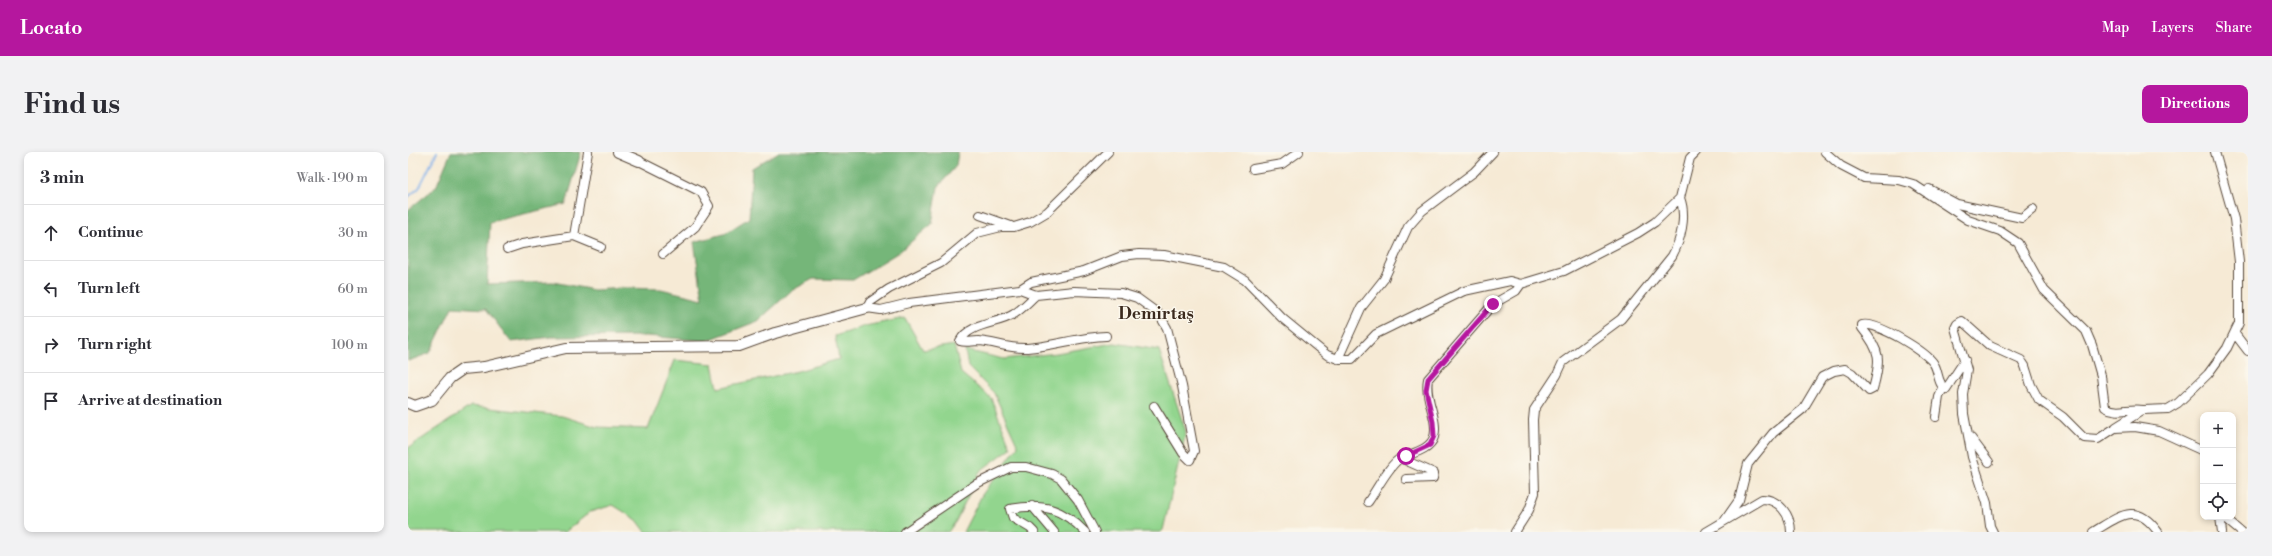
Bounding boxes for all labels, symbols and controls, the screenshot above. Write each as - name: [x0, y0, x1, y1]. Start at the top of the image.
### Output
- text: Locato: [20, 16, 82, 40]
- text: Map: [2102, 19, 2129, 37]
- text: Layers: [2151, 19, 2194, 37]
- text: Share: [2216, 19, 2252, 37]
- button: Directions: [2142, 85, 2248, 123]
- text: Find us: [24, 87, 120, 122]
- text: 3 min: [40, 167, 84, 189]
- text: Walk · 190 m: [297, 170, 368, 186]
- icon: ahead: [40, 222, 62, 244]
- text: Continue: [78, 223, 143, 242]
- text: 30 m: [338, 225, 368, 241]
- icon: left: [40, 278, 62, 300]
- text: Turn left: [78, 279, 140, 298]
- text: 60 m: [337, 281, 368, 297]
- route end: [1484, 295, 1502, 313]
- district label: Demirtaş: [1118, 303, 1194, 325]
- icon: right: [40, 334, 62, 356]
- text: Turn right: [78, 335, 152, 354]
- text: 100 m: [332, 337, 368, 353]
- icon: arrive: [40, 390, 62, 412]
- text: Arrive at destination: [78, 391, 222, 410]
- map controls: [2200, 412, 2236, 520]
- button: +: [2200, 412, 2236, 448]
- route start: [1397, 447, 1415, 465]
- button: −: [2200, 448, 2236, 484]
- button: locate: [2200, 484, 2236, 520]

